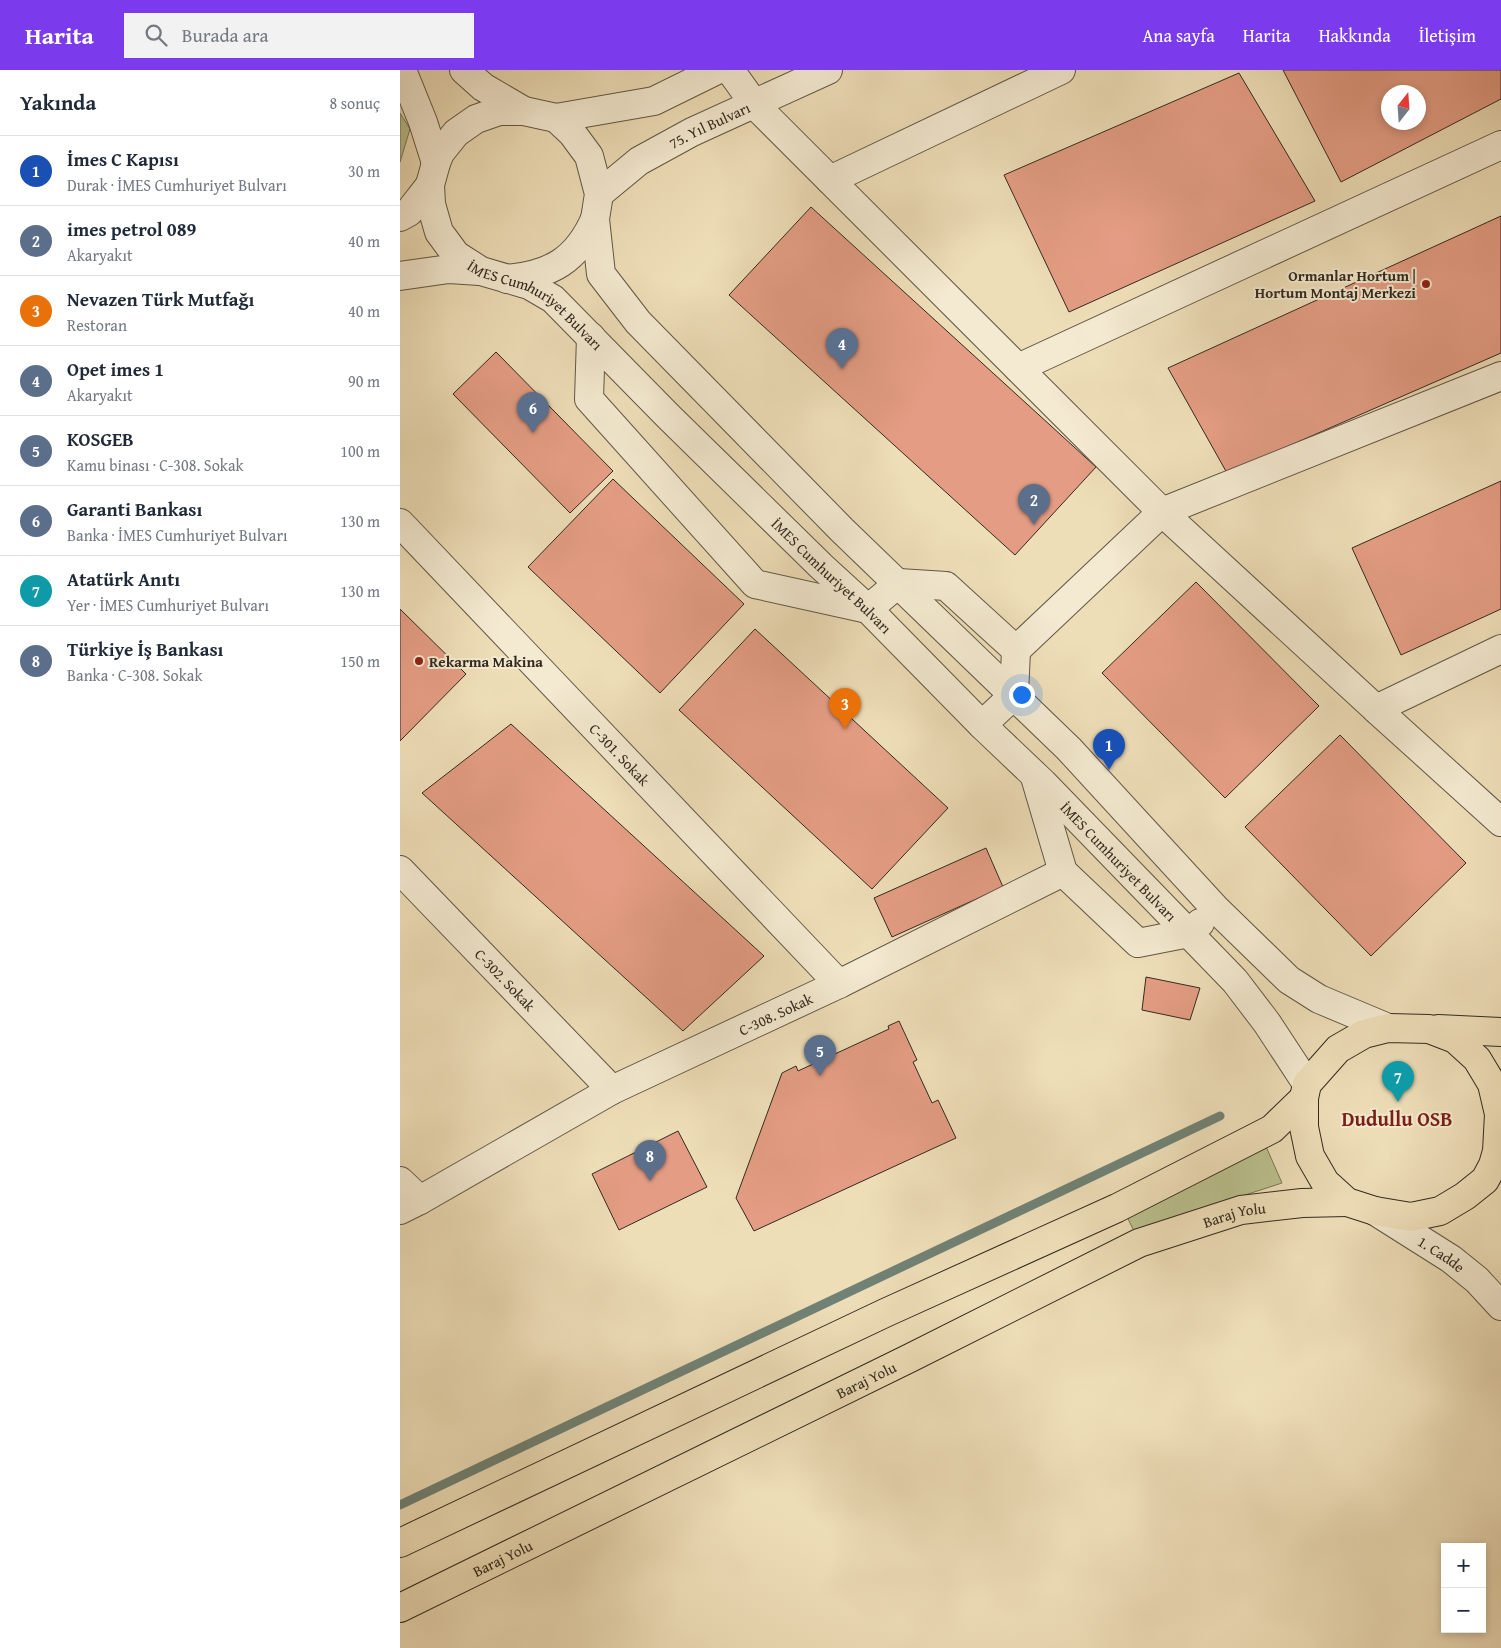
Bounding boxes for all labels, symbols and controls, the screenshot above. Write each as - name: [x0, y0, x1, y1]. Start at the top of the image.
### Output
- search box: [124, 13, 474, 58]
- text: Harita: [25, 18, 94, 53]
- icon: search: [142, 21, 170, 49]
- text: Burada ara: [182, 21, 268, 49]
- text: Ana sayfa: [1142, 22, 1215, 49]
- text: Harita: [1243, 22, 1291, 49]
- text: Hakkında: [1319, 22, 1391, 49]
- text: İletişim: [1419, 22, 1476, 49]
- north arrow: [1381, 85, 1426, 130]
- text: Yakında: [20, 87, 96, 118]
- text: 8 sonuç: [330, 91, 380, 115]
- street label: 75. Yıl Bulvarı: [665, 96, 753, 153]
- text: İmes C Kapısı: [67, 145, 179, 173]
- text: 1: [32, 159, 40, 183]
- text: 30 m: [348, 159, 380, 183]
- text: Durak · İMES Cumhuriyet Bulvarı: [67, 173, 287, 197]
- text: imes petrol 089: [67, 215, 196, 243]
- text: 2: [32, 229, 40, 253]
- text: 40 m: [348, 229, 380, 253]
- text: Akaryakıt: [67, 243, 133, 267]
- street label: İMES Cumhuriyet Bulvarı: [464, 255, 608, 354]
- place label: Ormanlar Hortum | Hortum Montaj Merkezi: [1255, 265, 1416, 303]
- marker: Ormanlar Hortum | Hortum Montaj Merkezi: [1420, 278, 1432, 290]
- text: Nevazen Türk Mutfağı: [67, 285, 254, 313]
- text: 3: [32, 299, 40, 323]
- text: 40 m: [348, 299, 380, 323]
- text: Restoran: [67, 313, 127, 337]
- pin: 4: [826, 328, 858, 369]
- text: Opet imes 1: [67, 355, 164, 383]
- text: 4: [32, 369, 40, 393]
- text: 90 m: [348, 369, 380, 393]
- text: Akaryakıt: [67, 383, 133, 407]
- pin: 6: [517, 392, 549, 433]
- text: KOSGEB: [67, 425, 134, 453]
- text: 5: [32, 439, 40, 463]
- text: 100 m: [340, 439, 380, 463]
- text: Kamu binası · C-308. Sokak: [67, 453, 244, 477]
- pin: 2: [1018, 484, 1050, 525]
- text: Garanti Bankası: [67, 495, 202, 523]
- text: 6: [32, 509, 40, 533]
- text: 130 m: [340, 509, 380, 533]
- street label: İMES Cumhuriyet Bulvarı: [767, 513, 897, 638]
- text: Banka · İMES Cumhuriyet Bulvarı: [67, 523, 287, 547]
- text: Atatürk Anıtı: [67, 565, 180, 593]
- text: 7: [32, 579, 40, 603]
- text: 130 m: [340, 579, 380, 603]
- text: Yer · İMES Cumhuriyet Bulvarı: [67, 593, 269, 617]
- text: Türkiye İş Bankası: [67, 635, 223, 663]
- text: 8: [32, 649, 40, 673]
- text: 150 m: [340, 649, 380, 673]
- place label: Rekarma Makina: [429, 651, 543, 672]
- marker: Rekarma Makina: [413, 655, 425, 667]
- text: Banka · C-308. Sokak: [67, 663, 203, 687]
- your location: [1009, 682, 1035, 708]
- pin: 3: [829, 688, 861, 729]
- street label: C-301. Sokak: [585, 718, 655, 790]
- pin: 1: [1093, 729, 1125, 770]
- street label: İMES Cumhuriyet Bulvarı: [1056, 797, 1182, 926]
- street label: C-302. Sokak: [470, 944, 541, 1016]
- street label: C-308. Sokak: [735, 987, 816, 1040]
- pin: 5: [804, 1035, 836, 1076]
- pin: 7: [1382, 1061, 1414, 1102]
- district label: Dudullu OSB: [1341, 1104, 1453, 1133]
- pin: 8: [634, 1140, 666, 1181]
- street label: Baraj Yolu: [1200, 1197, 1268, 1232]
- street label: 1. Cadde: [1414, 1230, 1470, 1277]
- street label: Baraj Yolu: [833, 1356, 900, 1403]
- street label: Baraj Yolu: [469, 1534, 537, 1581]
- map controls: [1441, 1543, 1486, 1633]
- button: +: [1441, 1543, 1486, 1588]
- button: −: [1441, 1588, 1486, 1633]

